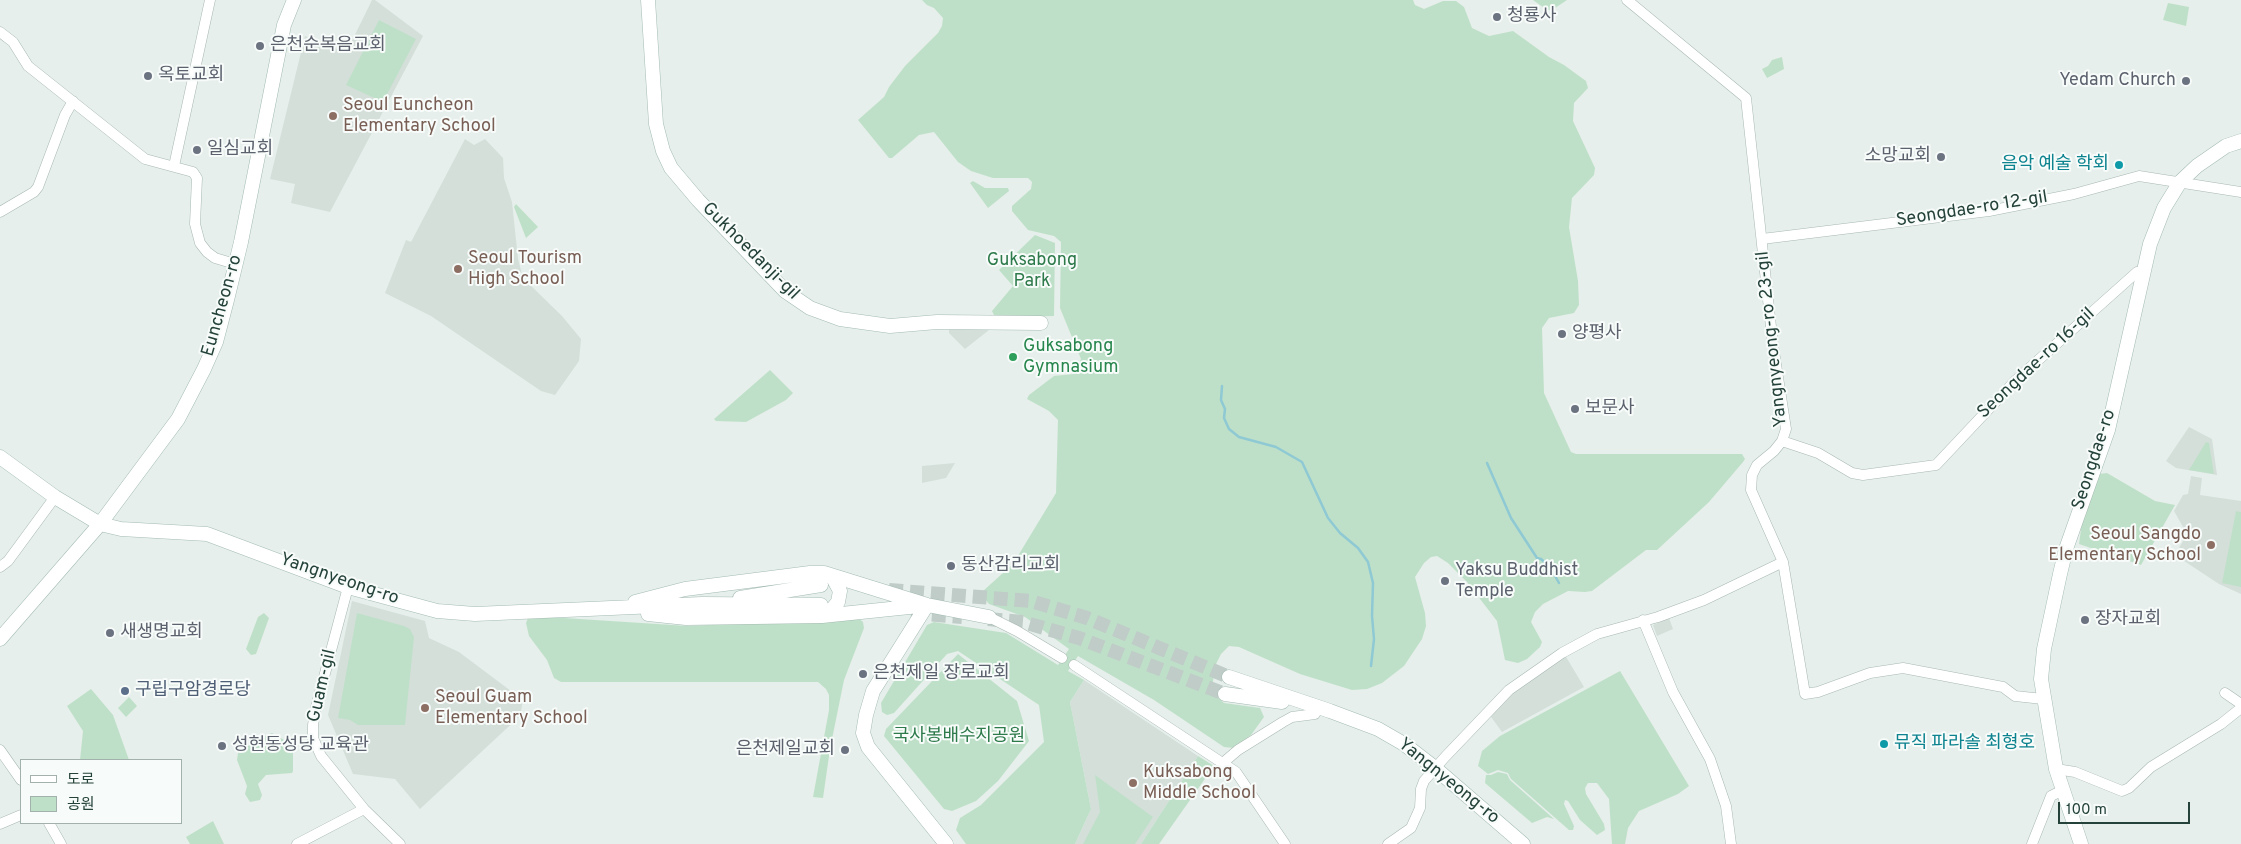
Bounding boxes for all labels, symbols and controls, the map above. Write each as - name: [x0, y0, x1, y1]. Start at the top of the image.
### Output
- place label: 청룡사: [1507, 6, 1557, 28]
- marker: 청룡사: [1491, 11, 1503, 23]
- place label: 은천순복음교회: [270, 35, 386, 57]
- marker: 은천순복음교회: [254, 40, 266, 52]
- place label: 옥토교회: [158, 65, 224, 87]
- marker: 옥토교회: [142, 70, 154, 82]
- place label: Yedam Church: [2059, 70, 2176, 92]
- marker: Yedam Church: [2180, 75, 2192, 87]
- place label: Seoul Euncheon Elementary School: [343, 95, 496, 138]
- marker: Seoul Euncheon Elementary School: [327, 110, 339, 122]
- place label: 일심교회: [207, 139, 273, 161]
- marker: 일심교회: [191, 144, 203, 156]
- place label: 소망교회: [1865, 146, 1931, 168]
- marker: 소망교회: [1935, 151, 1947, 163]
- place label: 음악 예술 학회: [2001, 154, 2109, 176]
- marker: 음악 예술 학회: [2113, 159, 2125, 171]
- street label: Seongdae-ro 12-gil: [1895, 187, 2049, 233]
- street label: Gukhoedanji-gil: [697, 199, 803, 305]
- place label: Seoul Tourism High School: [468, 248, 582, 290]
- park label: Guksabong Park: [987, 250, 1077, 292]
- street label: Yangnyeong-ro 23-gil: [1753, 250, 1793, 428]
- street label: Euncheon-ro: [198, 253, 248, 359]
- marker: Seoul Tourism High School: [452, 263, 464, 275]
- street label: Seongdae-ro 16-gil: [1974, 304, 2100, 424]
- place label: 양평사: [1572, 323, 1622, 345]
- marker: 양평사: [1556, 328, 1568, 340]
- place label: Guksabong Gymnasium: [1023, 336, 1118, 378]
- marker: Guksabong Gymnasium: [1007, 351, 1019, 363]
- place label: 보문사: [1585, 398, 1635, 420]
- marker: 보문사: [1569, 403, 1581, 415]
- street label: Seongdae-ro: [2069, 407, 2121, 513]
- place label: Seoul Sangdo Elementary School: [2048, 524, 2201, 566]
- marker: Seoul Sangdo Elementary School: [2205, 539, 2217, 551]
- street label: Yangnyeong-ro: [277, 550, 401, 610]
- place label: 동산감리교회: [961, 555, 1060, 577]
- marker: 동산감리교회: [945, 560, 957, 572]
- place label: Yaksu Buddhist Temple: [1455, 560, 1578, 602]
- marker: Yaksu Buddhist Temple: [1439, 575, 1451, 587]
- place label: 장자교회: [2095, 609, 2161, 631]
- marker: 장자교회: [2079, 614, 2091, 626]
- place label: 새생명교회: [120, 622, 203, 644]
- marker: 새생명교회: [104, 627, 116, 639]
- street label: Guam-gil: [304, 647, 342, 725]
- place label: 은천제일 장로교회: [873, 663, 1010, 685]
- marker: 은천제일 장로교회: [857, 668, 869, 680]
- place label: 구립구암경로당: [135, 680, 251, 702]
- marker: 구립구암경로당: [119, 685, 131, 697]
- place label: Seoul Guam Elementary School: [435, 687, 588, 730]
- marker: Seoul Guam Elementary School: [419, 702, 431, 714]
- park label: 국사봉배수지공원: [893, 726, 1025, 748]
- place label: 뮤직 파라솔 최형호: [1894, 733, 2035, 755]
- street label: Yangnyeong-ro: [1393, 734, 1503, 830]
- place label: 성현동성당 교육관: [232, 735, 369, 757]
- marker: 뮤직 파라솔 최형호: [1878, 738, 1890, 750]
- place label: 은천제일교회: [736, 739, 835, 761]
- marker: 성현동성당 교육관: [216, 740, 228, 752]
- marker: 은천제일교회: [839, 744, 851, 756]
- legend: [20, 759, 182, 824]
- place label: Kuksabong Middle School: [1143, 762, 1256, 804]
- text: 도로: [67, 771, 95, 790]
- marker: Kuksabong Middle School: [1127, 777, 1139, 789]
- scale bar: [2061, 792, 2194, 824]
- text: 공원: [67, 796, 95, 815]
- text: 100 m: [2066, 801, 2107, 820]

